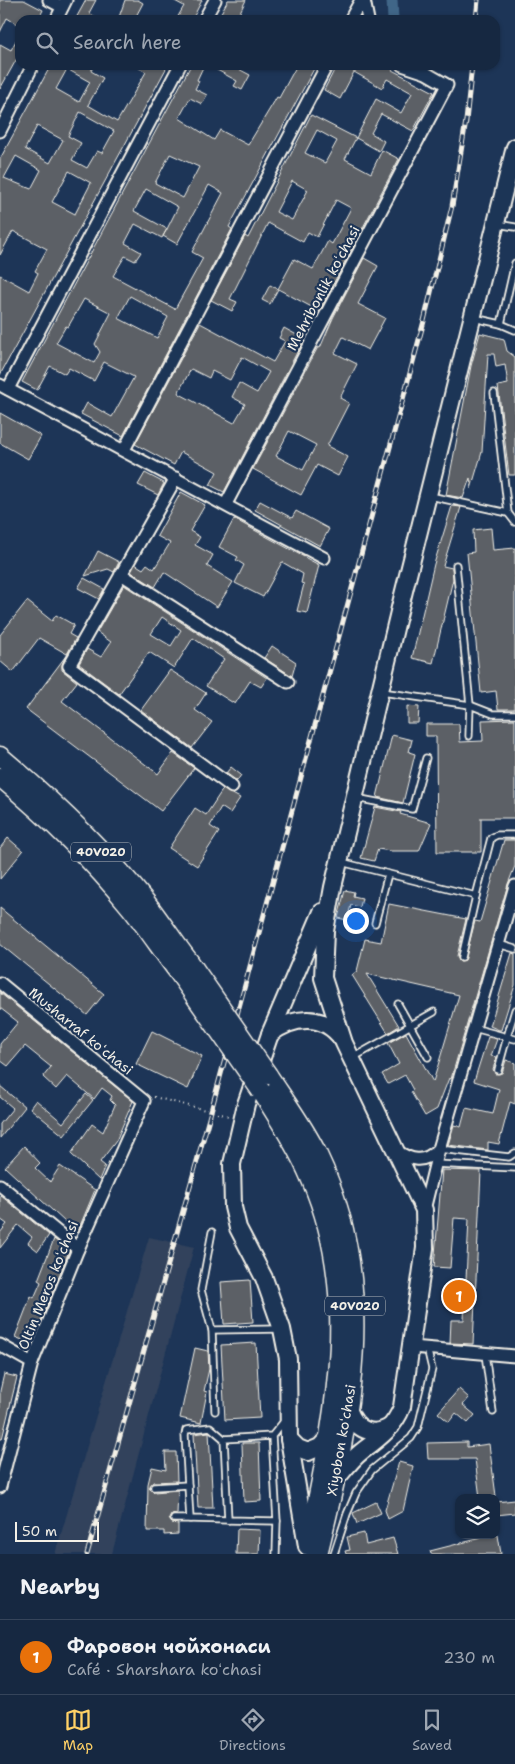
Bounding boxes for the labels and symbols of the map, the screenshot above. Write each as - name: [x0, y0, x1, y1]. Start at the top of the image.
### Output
- street label: Mehribonlik koʻchasi: [282, 222, 364, 354]
- road number: 40V020: [71, 842, 131, 862]
- your location: [343, 908, 369, 934]
- street label: Musharraf koʻchasi: [25, 983, 137, 1079]
- street label: Oltin Meros koʻchasi: [14, 1218, 82, 1352]
- pin: 1: [443, 1277, 475, 1315]
- road number: 40V020: [325, 1296, 385, 1315]
- street label: Xiyobon koʻchasi: [322, 1383, 360, 1497]
- scale bar: [15, 1519, 99, 1542]

